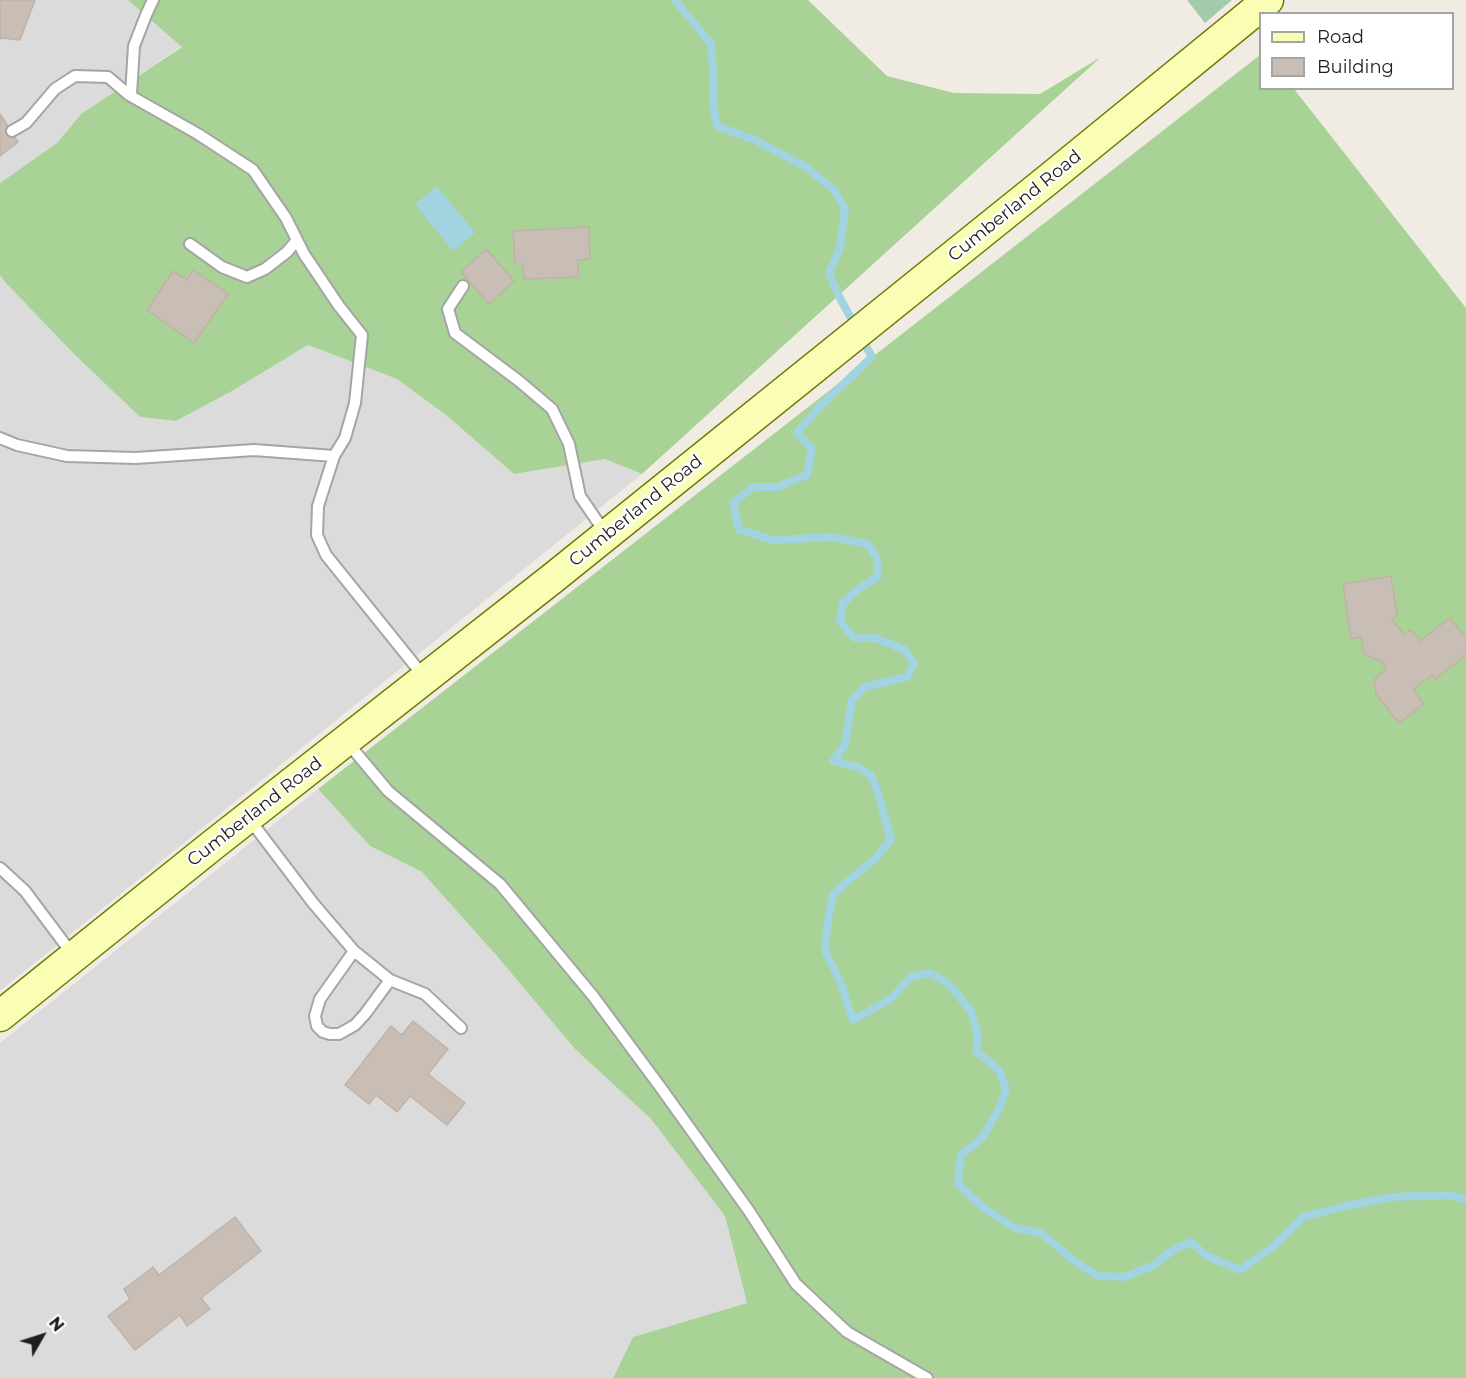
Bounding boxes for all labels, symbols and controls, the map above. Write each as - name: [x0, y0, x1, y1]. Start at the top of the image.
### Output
- legend: [1259, 12, 1454, 90]
- text: Road: [1317, 26, 1364, 48]
- text: Building: [1317, 56, 1394, 78]
- street label: Cumberland Road: [944, 146, 1086, 266]
- street label: Cumberland Road: [565, 451, 707, 571]
- street label: Cumberland Road: [183, 753, 327, 871]
- north arrow: [12, 1306, 72, 1366]
- text: N: [45, 1313, 68, 1335]

